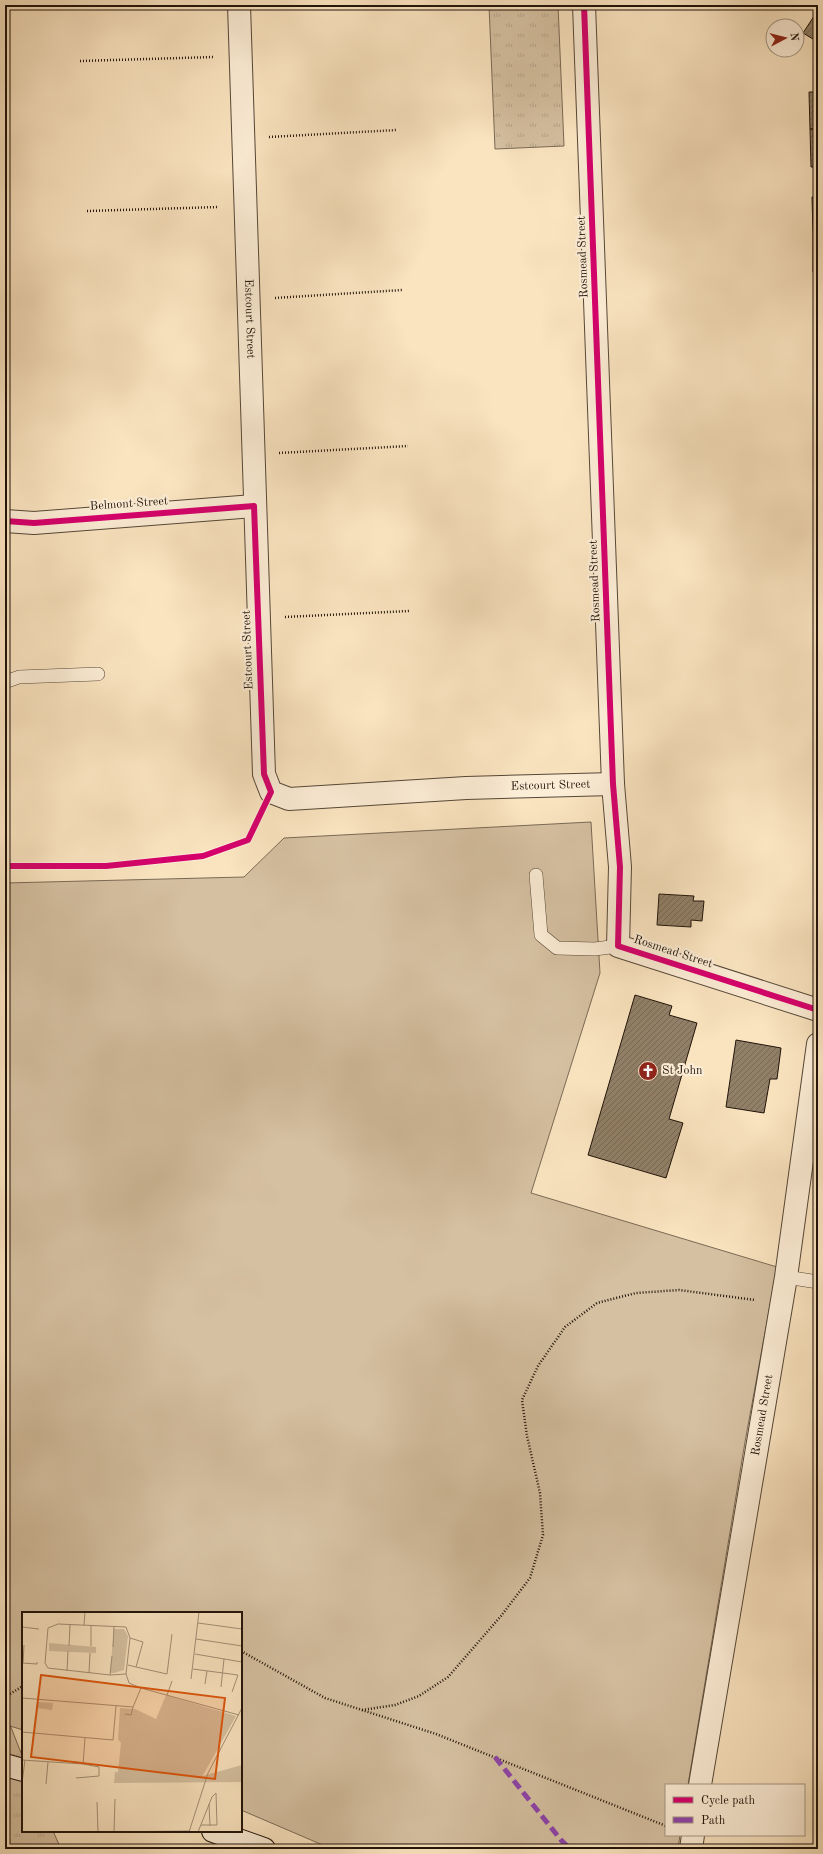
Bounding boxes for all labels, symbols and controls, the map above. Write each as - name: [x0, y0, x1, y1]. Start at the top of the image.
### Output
- north arrow: [765, 18, 805, 58]
- text: N: [787, 32, 799, 42]
- street label: Rosmead Street: [576, 216, 590, 298]
- street label: Estcourt Street: [242, 279, 256, 359]
- street label: Belmont Street: [89, 495, 169, 513]
- street label: Rosmead Street: [588, 540, 602, 622]
- street label: Estcourt Street: [241, 610, 255, 690]
- street label: Estcourt Street: [511, 779, 591, 793]
- street label: Rosmead Street: [632, 934, 714, 970]
- church icon: St John: [637, 1060, 659, 1082]
- place label: St John: [662, 1065, 703, 1077]
- street label: Rosmead Street: [750, 1374, 775, 1457]
- inset map: [22, 1612, 242, 1832]
- legend: [665, 1784, 805, 1836]
- text: Cycle path: [701, 1795, 756, 1807]
- text: Path: [701, 1815, 726, 1827]

